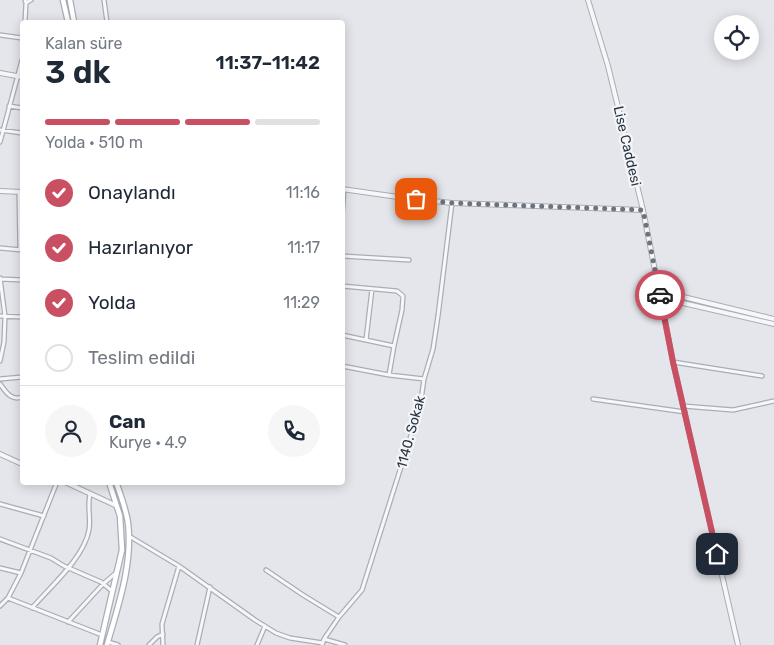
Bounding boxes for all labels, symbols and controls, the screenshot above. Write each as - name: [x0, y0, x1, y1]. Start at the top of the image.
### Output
- map controls: [714, 15, 759, 60]
- button: locate: [714, 15, 759, 60]
- text: Kalan süre: [45, 34, 122, 53]
- text: 11:37–11:42: [216, 51, 320, 74]
- text: 3 dk: [45, 53, 111, 91]
- street label: Lise Caddesi: [610, 104, 644, 188]
- text: Yolda · 510 m: [45, 133, 143, 152]
- pin: [395, 178, 437, 220]
- icon: check: [45, 179, 73, 207]
- text: Onaylandı: [88, 181, 176, 204]
- text: 11:16: [286, 183, 320, 202]
- icon: bag: [402, 185, 430, 213]
- icon: check: [45, 234, 73, 262]
- text: Hazırlanıyor: [88, 236, 193, 259]
- text: 11:17: [287, 238, 320, 257]
- courier: [635, 270, 685, 320]
- icon: car: [646, 281, 674, 309]
- icon: check: [45, 289, 73, 317]
- text: Yolda: [88, 291, 136, 314]
- text: 11:29: [283, 293, 320, 312]
- text: Teslim edildi: [88, 346, 195, 369]
- street label: 1140. Sokak: [393, 393, 429, 470]
- button: person: [45, 405, 97, 457]
- button: phone: [268, 405, 320, 457]
- text: Can: [109, 410, 146, 433]
- text: Kurye · 4.9: [109, 433, 187, 452]
- pin: [696, 533, 738, 575]
- icon: home: [703, 540, 731, 568]

